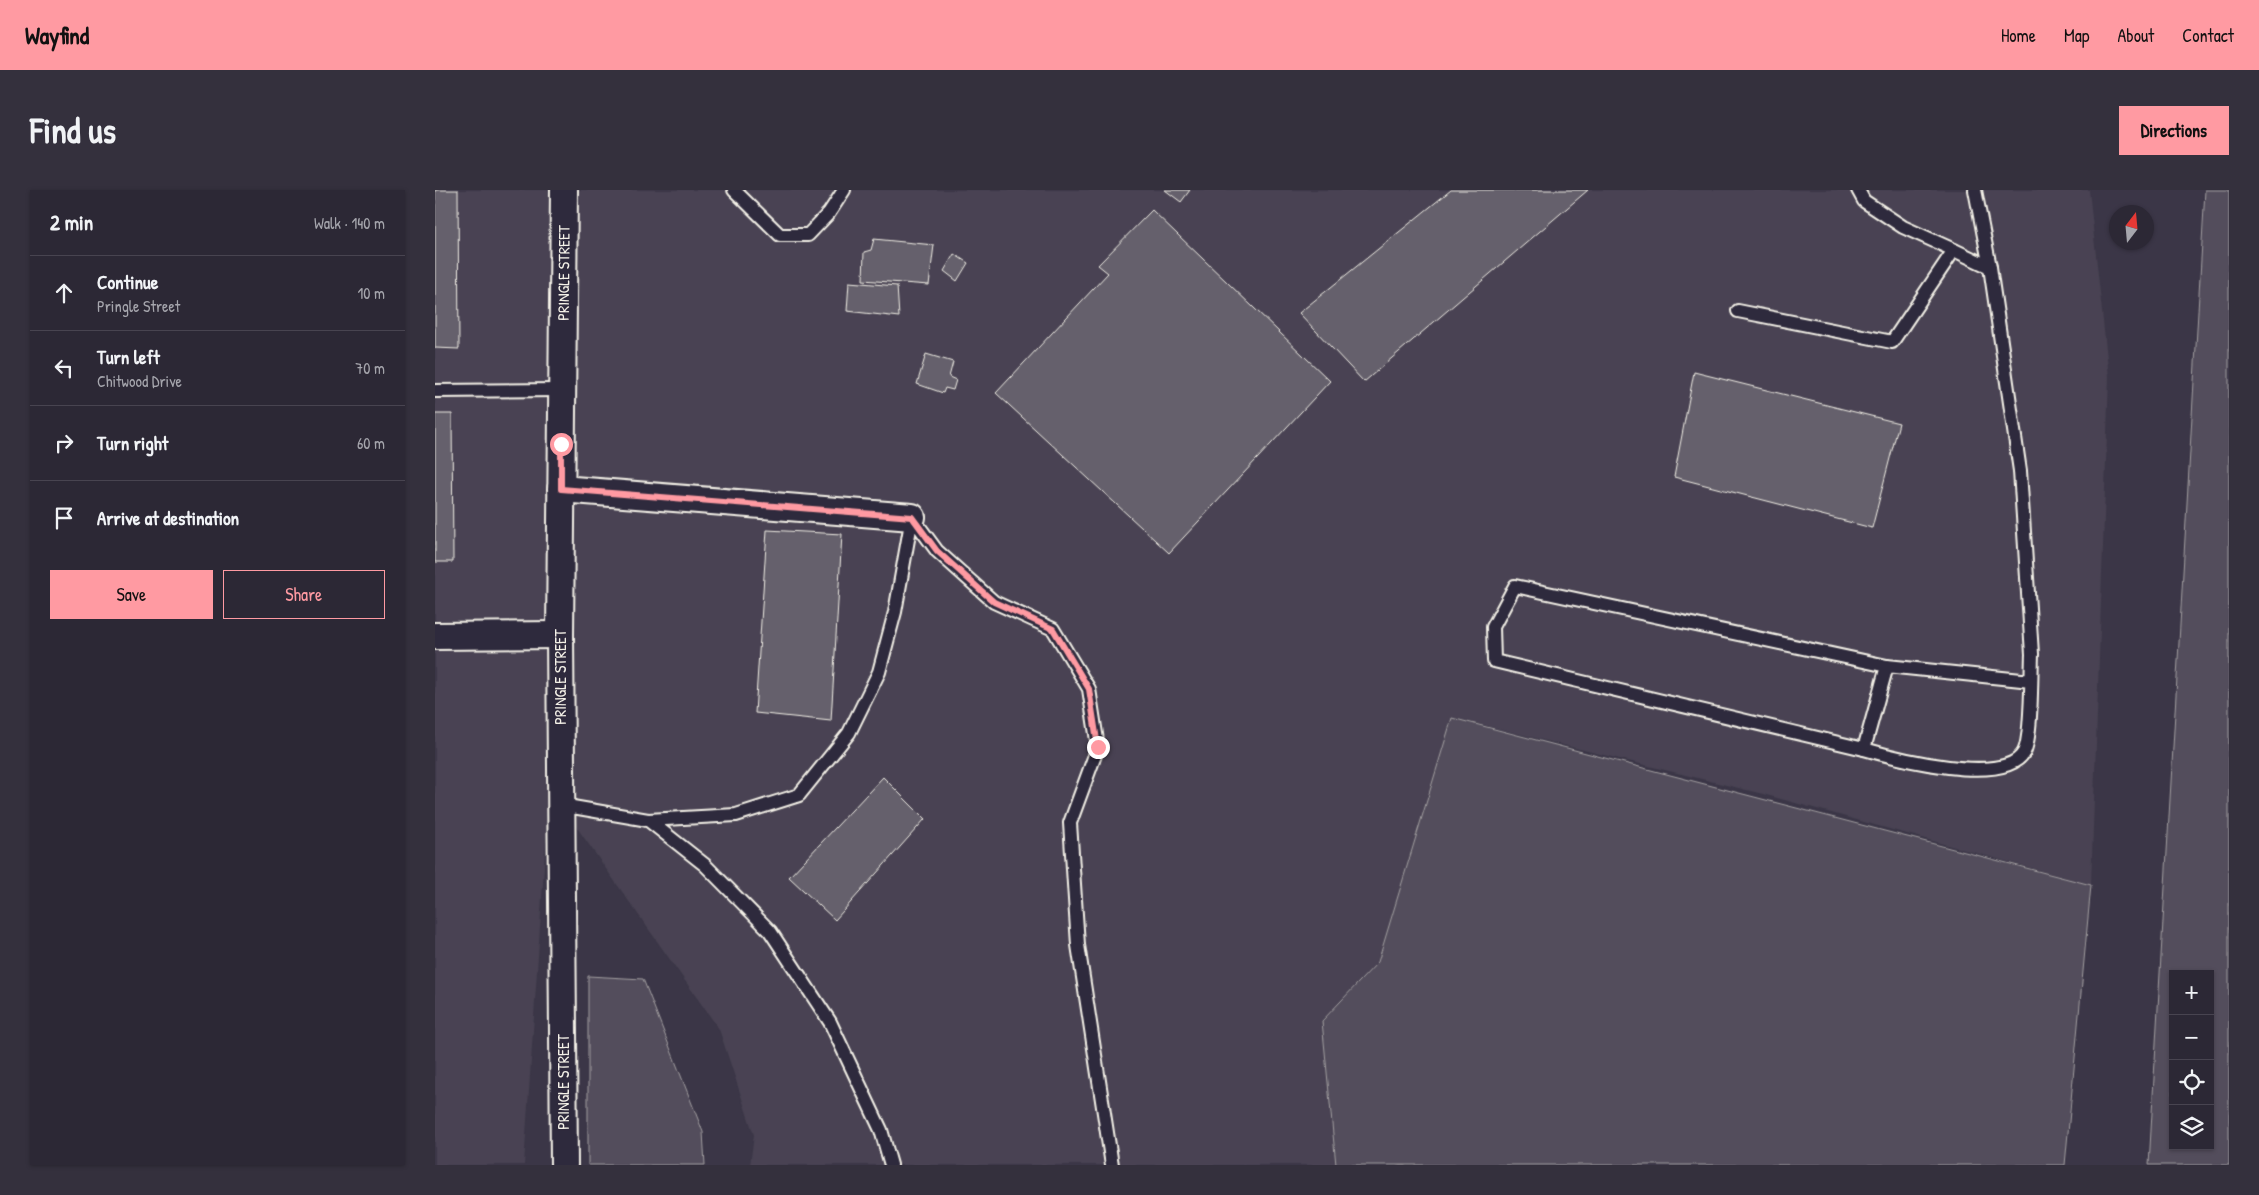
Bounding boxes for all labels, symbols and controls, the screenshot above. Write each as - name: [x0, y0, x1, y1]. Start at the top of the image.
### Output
- text: Wayfind: [25, 19, 89, 51]
- text: Home: [2001, 23, 2036, 48]
- text: Map: [2064, 23, 2089, 48]
- text: About: [2117, 23, 2154, 48]
- text: Contact: [2182, 23, 2234, 48]
- button: Directions: [2119, 106, 2229, 155]
- text: Find us: [30, 107, 116, 154]
- north arrow: [2109, 205, 2154, 250]
- text: 2 min: [50, 208, 93, 237]
- text: Walk · 140 m: [314, 212, 385, 234]
- street label: PRINGLE STREET: [552, 225, 575, 321]
- text: Continue: [97, 269, 158, 295]
- icon: ahead: [50, 279, 78, 307]
- text: 10 m: [357, 282, 385, 304]
- text: Pringle Street: [97, 295, 180, 317]
- text: Turn left: [97, 344, 160, 370]
- icon: left: [50, 354, 78, 382]
- text: 70 m: [355, 357, 385, 379]
- text: Chitwood Drive: [97, 370, 182, 392]
- icon: right: [50, 429, 78, 457]
- text: Turn right: [97, 430, 168, 456]
- text: 60 m: [357, 432, 385, 454]
- route start: [550, 433, 573, 456]
- icon: arrive: [50, 504, 78, 532]
- text: Arrive at destination: [97, 505, 239, 531]
- button: Save: [50, 570, 213, 619]
- button: Share: [223, 570, 385, 619]
- street label: PRINGLE STREET: [549, 629, 571, 725]
- route end: [1087, 736, 1110, 759]
- map controls: [2169, 970, 2214, 1150]
- button: +: [2169, 970, 2214, 1015]
- button: −: [2169, 1015, 2214, 1060]
- street label: PRINGLE STREET: [552, 1034, 574, 1130]
- button: locate: [2169, 1060, 2214, 1105]
- button: layers: [2169, 1105, 2214, 1150]

